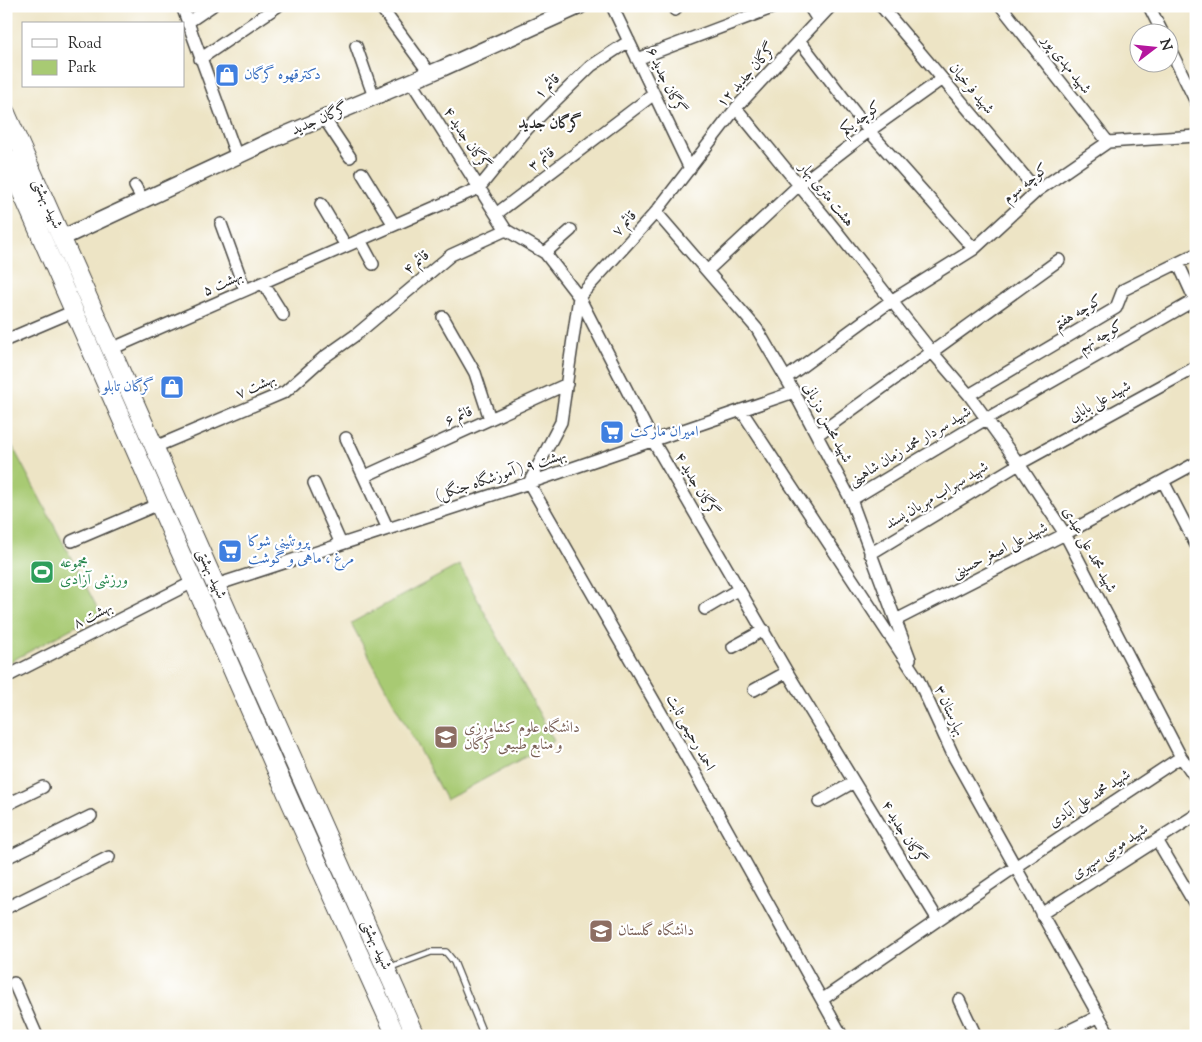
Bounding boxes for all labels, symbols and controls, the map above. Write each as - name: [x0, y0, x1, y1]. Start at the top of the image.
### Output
- legend: [22, 22, 185, 88]
- north arrow: [1130, 22, 1180, 72]
- street label: شهید مهدی پور: [1035, 30, 1096, 99]
- text: Road: [68, 34, 102, 55]
- text: N: [1153, 37, 1176, 53]
- street label: گرگان جدید ۱۲: [712, 38, 782, 113]
- street label: گرگان جدید ۶: [640, 44, 691, 118]
- text: Park: [68, 58, 97, 79]
- street label: شهید فرخیان: [943, 59, 999, 119]
- shop icon: دکترقهوه گرگان: [214, 62, 240, 88]
- place label: دکترقهوه گرگان: [244, 64, 321, 86]
- street label: ۱ قائم: [530, 69, 566, 105]
- street label: کوچه یکم: [836, 97, 887, 143]
- street label: گرگان جدید: [288, 98, 352, 141]
- street label: گرگان جدید ۴: [438, 103, 495, 175]
- district label: گرگان جدید: [518, 112, 582, 136]
- street label: ۳ قائم: [524, 143, 560, 178]
- street label: هشت متری بهار: [792, 157, 859, 232]
- street label: کوچه سوم: [999, 159, 1054, 210]
- street label: شهید بهشتی: [27, 175, 67, 233]
- street label: ۷ قائم: [608, 206, 643, 242]
- street label: قائم ۴: [399, 246, 435, 281]
- street label: بهشت ۵: [200, 266, 246, 302]
- street label: کوچه هفتم: [1049, 290, 1108, 338]
- street label: کوچه نهم: [1075, 316, 1128, 360]
- street label: بهشت ۷: [233, 369, 279, 405]
- shop icon: گرگان تابلو: [159, 374, 185, 400]
- place label: گرگان تابلو: [100, 376, 154, 398]
- street label: شهید علی بابایی: [1065, 376, 1135, 428]
- street label: شهید محسن دزیانی: [797, 379, 857, 467]
- street label: قائم ۶: [442, 402, 477, 433]
- street label: شهید سردار محمد زمان شاهینی: [845, 402, 975, 492]
- supermarket icon: امیران مارکت: [599, 419, 625, 445]
- place label: امیران مارکت: [630, 422, 699, 443]
- street label: بهشت ۹ ( آموزشگاه جنگل): [432, 444, 569, 507]
- street label: گرگان جدید ۴: [669, 448, 724, 521]
- street label: شهید سهراب مهربان پسند: [881, 457, 993, 535]
- street label: شهید محمد علی عیدی: [1057, 503, 1121, 597]
- street label: شهید علی اصغر حسینی: [948, 518, 1052, 584]
- place label: پروتئینی شوکا مرغ‌ ، ماهی و گوشت: [248, 532, 354, 571]
- supermarket icon: پروتئینی شوکا مرغ‌ ، ماهی و گوشت: [217, 538, 243, 564]
- street label: شهید بهشتی: [191, 545, 231, 603]
- place label: مجموعه ورزشی آزادی: [60, 553, 128, 591]
- sports icon: مجموعه ورزشی آزادی: [29, 559, 55, 585]
- street label: ۸ بهشت: [70, 597, 116, 635]
- street label: بهارستان ۳: [928, 682, 970, 740]
- street label: احمد رحیمی ثابت: [660, 691, 720, 775]
- place label: دانشگاه علوم کشاورزی و منابع طبیعی گرگان: [464, 717, 580, 758]
- school or university icon: دانشگاه علوم کشاورزی و منابع طبیعی گرگان: [433, 724, 459, 750]
- street label: شهید محمد علی آبادی: [1045, 765, 1135, 833]
- street label: گرگان جدید ۴: [876, 796, 931, 869]
- street label: شهید موسی سپهری: [1067, 819, 1153, 885]
- street label: شهید بهشتی: [356, 916, 396, 974]
- school or university icon: دانشگاه گلستان: [588, 918, 614, 944]
- place label: دانشگاه گلستان: [618, 920, 694, 942]

